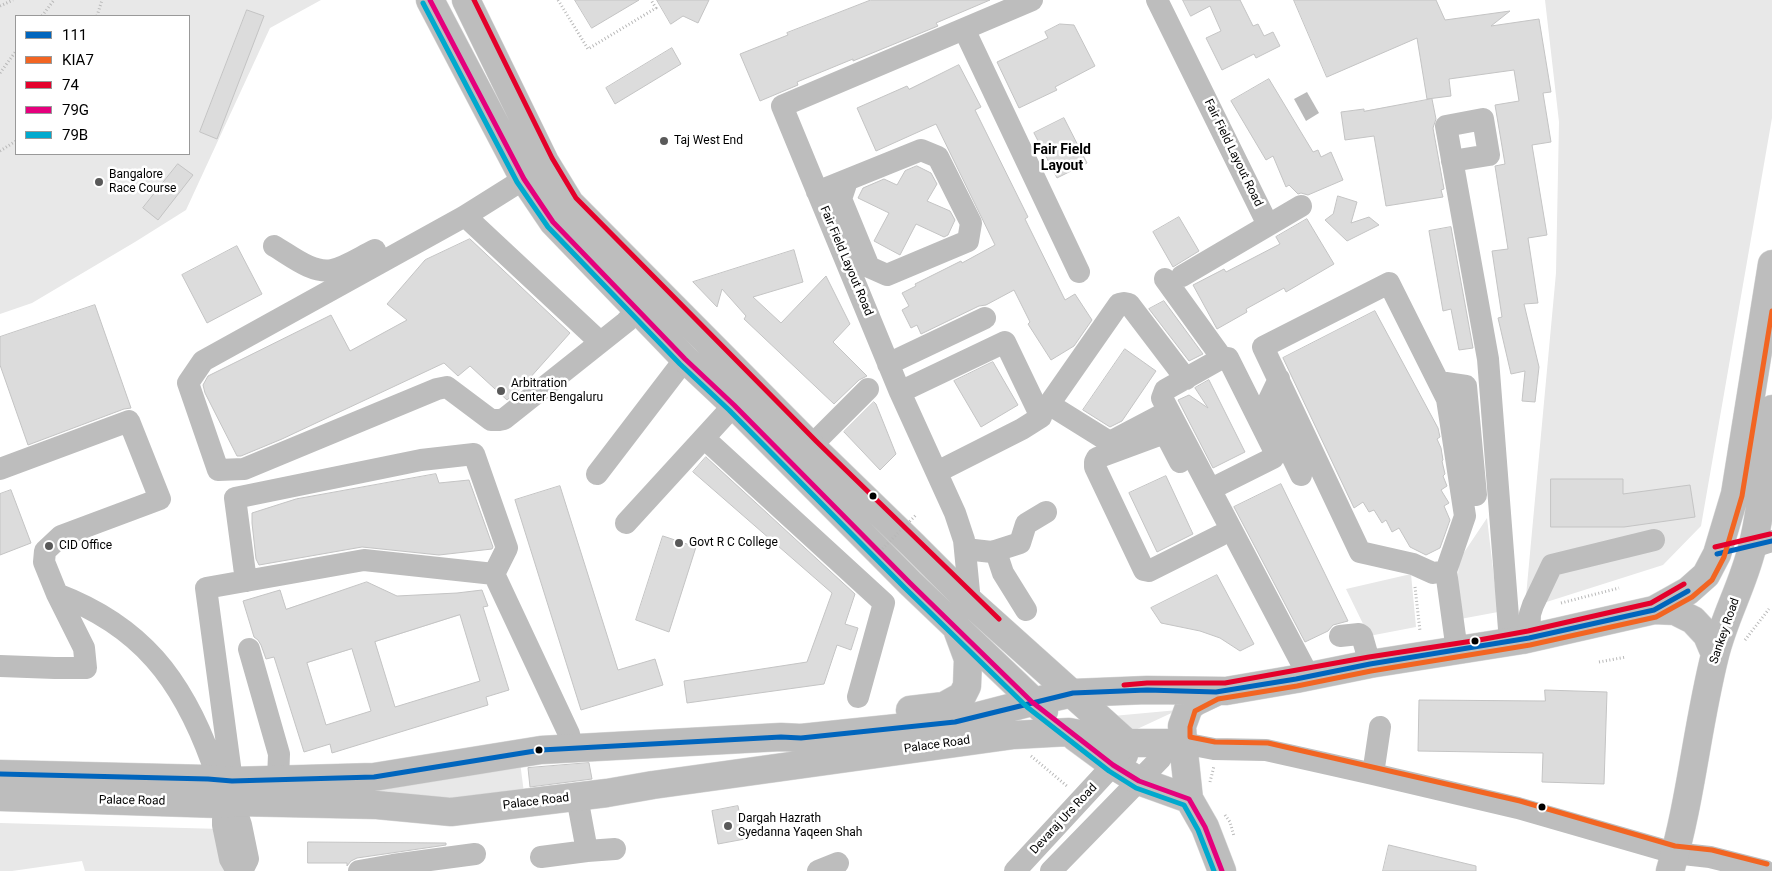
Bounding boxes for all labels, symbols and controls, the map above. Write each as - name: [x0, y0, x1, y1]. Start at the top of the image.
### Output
- legend: [15, 15, 190, 155]
- text: 111: [62, 26, 87, 44]
- text: KIA7: [62, 51, 94, 69]
- text: 74: [62, 76, 79, 94]
- street label: Fair Field Layout Road: [1201, 97, 1265, 209]
- text: 79G: [62, 101, 89, 119]
- text: 79B: [62, 126, 88, 144]
- place label: Taj West End: [674, 134, 743, 148]
- marker: Taj West End: [658, 135, 670, 147]
- district label: Fair Field Layout: [1033, 142, 1091, 174]
- place label: Bangalore Race Course: [109, 168, 176, 196]
- marker: Bangalore Race Course: [93, 176, 105, 188]
- street label: Fair Field Layout Road: [816, 204, 876, 318]
- place label: Arbitration Center Bengaluru: [511, 377, 603, 405]
- marker: Arbitration Center Bengaluru: [495, 385, 507, 397]
- unlabelled marker: [868, 491, 878, 501]
- place label: Govt R C College: [689, 536, 778, 550]
- marker: Govt R C College: [673, 537, 685, 549]
- place label: CID Office: [59, 539, 112, 553]
- marker: CID Office: [43, 540, 55, 552]
- street label: Sankey Road: [1707, 596, 1743, 666]
- unlabelled marker: [1470, 636, 1480, 646]
- street label: Palace Road: [903, 733, 971, 757]
- unlabelled marker: [534, 745, 544, 755]
- street label: Devaraj Urs Road: [1028, 781, 1100, 857]
- street label: Palace Road: [502, 791, 570, 813]
- street label: Palace Road: [99, 793, 165, 809]
- unlabelled marker: [1537, 802, 1547, 812]
- place label: Dargah Hazrath Syedanna Yaqeen Shah: [738, 812, 862, 840]
- marker: Dargah Hazrath Syedanna Yaqeen Shah: [722, 820, 734, 832]

